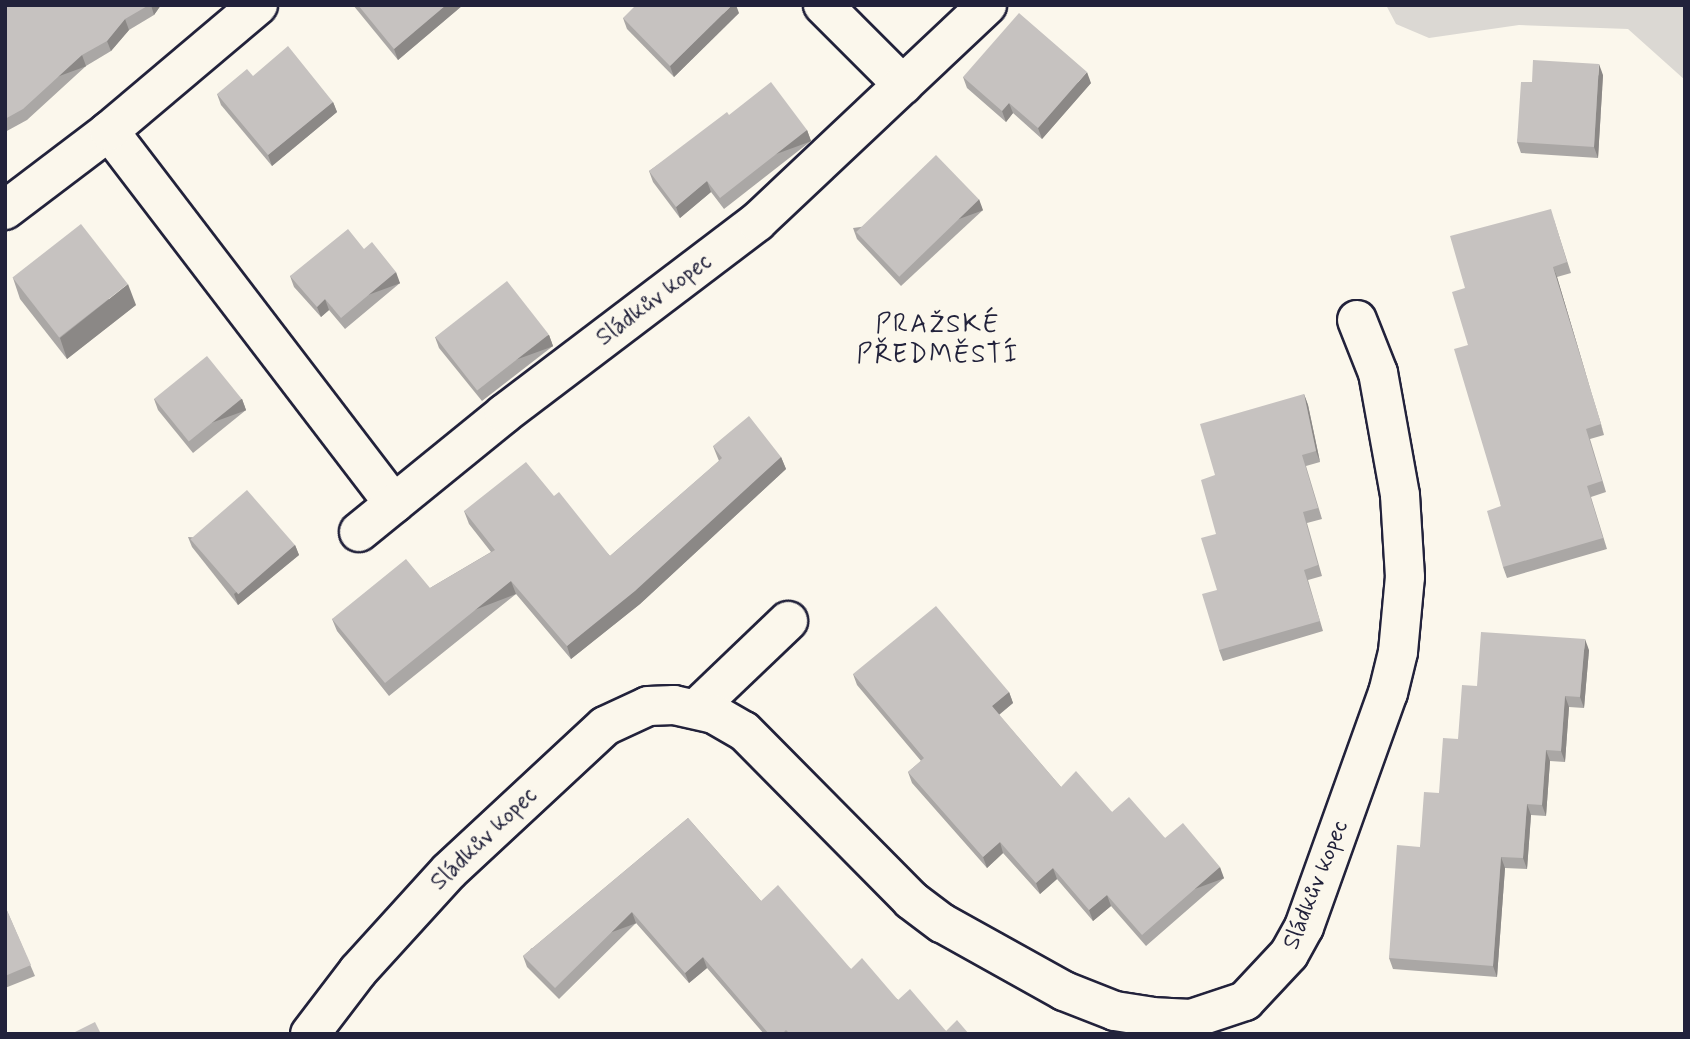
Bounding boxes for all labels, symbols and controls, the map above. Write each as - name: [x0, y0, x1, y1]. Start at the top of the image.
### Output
- street label: Sládkův kopec: [591, 248, 717, 352]
- district label: PRAŽSKÉ PŘEDMĚSTÍ: [856, 310, 1020, 372]
- street label: Sládkův kopec: [425, 781, 543, 897]
- street label: Sládkův kopec: [1277, 817, 1355, 953]

